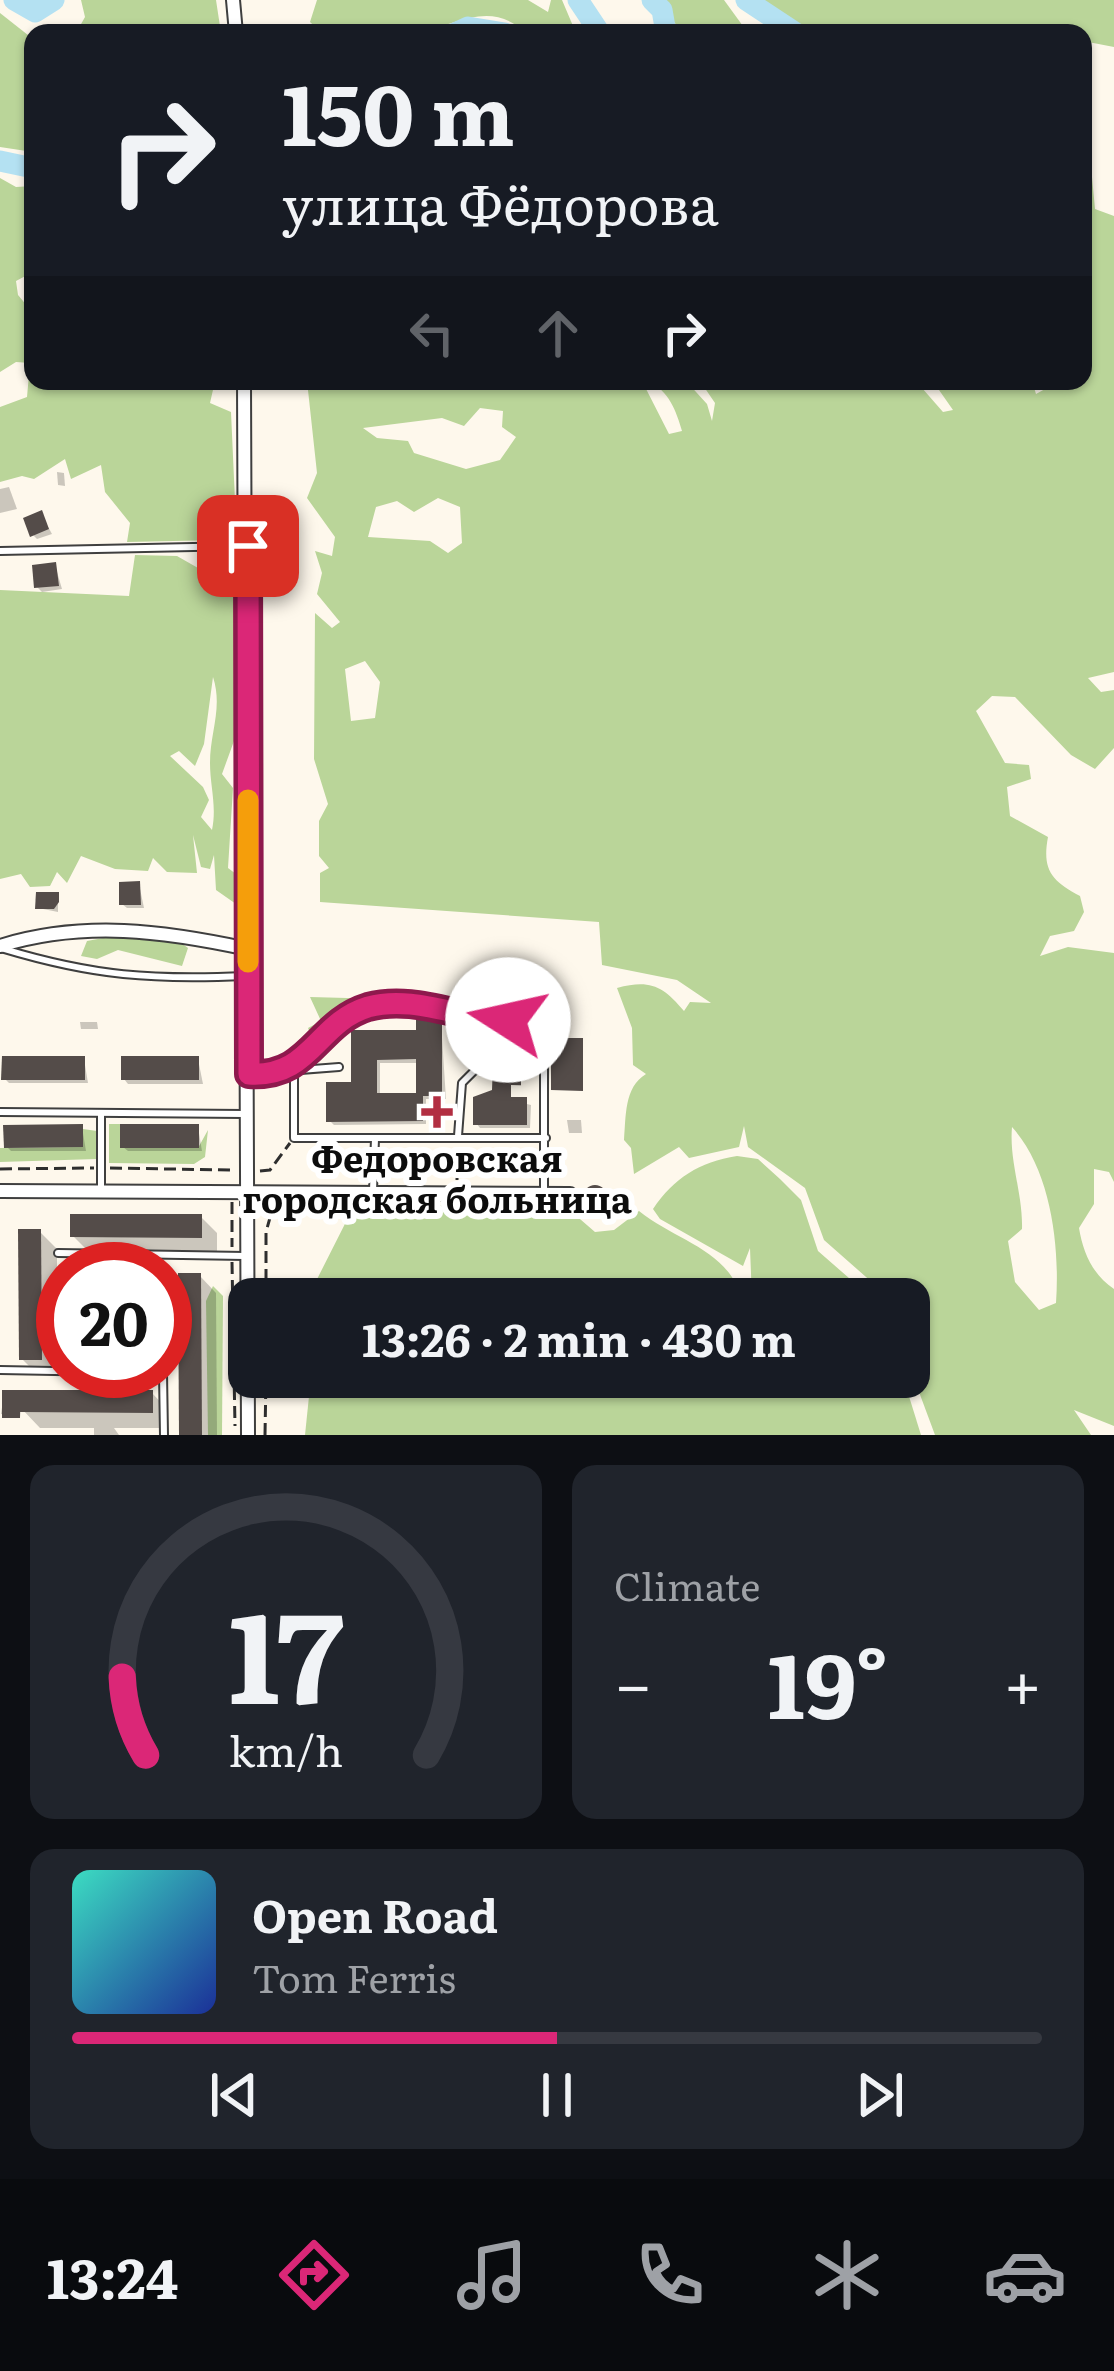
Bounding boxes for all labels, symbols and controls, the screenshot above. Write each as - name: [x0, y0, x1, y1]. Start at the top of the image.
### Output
- text: 150 m: [282, 47, 515, 172]
- icon: right: [84, 72, 240, 228]
- text: улица Фёдорова: [282, 161, 719, 242]
- icon: left: [399, 300, 465, 366]
- icon: ahead: [525, 300, 591, 366]
- icon: right: [651, 300, 717, 366]
- pin: [197, 495, 299, 597]
- icon: arrive: [215, 513, 281, 579]
- position arrow: [445, 957, 571, 1083]
- marker: Федоровская городская больница: [421, 1096, 453, 1128]
- place label: Федоровская городская больница: [242, 1130, 632, 1224]
- speed limit sign: 20: [36, 1242, 192, 1398]
- text: 13:26 · 2 min · 430 m: [362, 1304, 796, 1371]
- text: Climate: [614, 1555, 760, 1613]
- text: 17: [228, 1557, 344, 1742]
- text: 19°: [768, 1613, 888, 1747]
- text: −: [614, 1631, 652, 1729]
- text: +: [1004, 1631, 1042, 1729]
- text: km/h: [229, 1717, 343, 1780]
- text: Open Road: [252, 1880, 498, 1947]
- text: Tom Ferris: [252, 1947, 456, 2005]
- icon: previous: [201, 2062, 267, 2128]
- icon: pause: [524, 2062, 590, 2128]
- icon: next: [847, 2062, 913, 2128]
- icon: directions: [272, 2233, 356, 2317]
- icon: music: [450, 2233, 534, 2317]
- icon: phone: [628, 2233, 712, 2317]
- icon: climate: [805, 2233, 889, 2317]
- icon: car: [983, 2233, 1067, 2317]
- text: 13:24: [47, 2235, 178, 2316]

